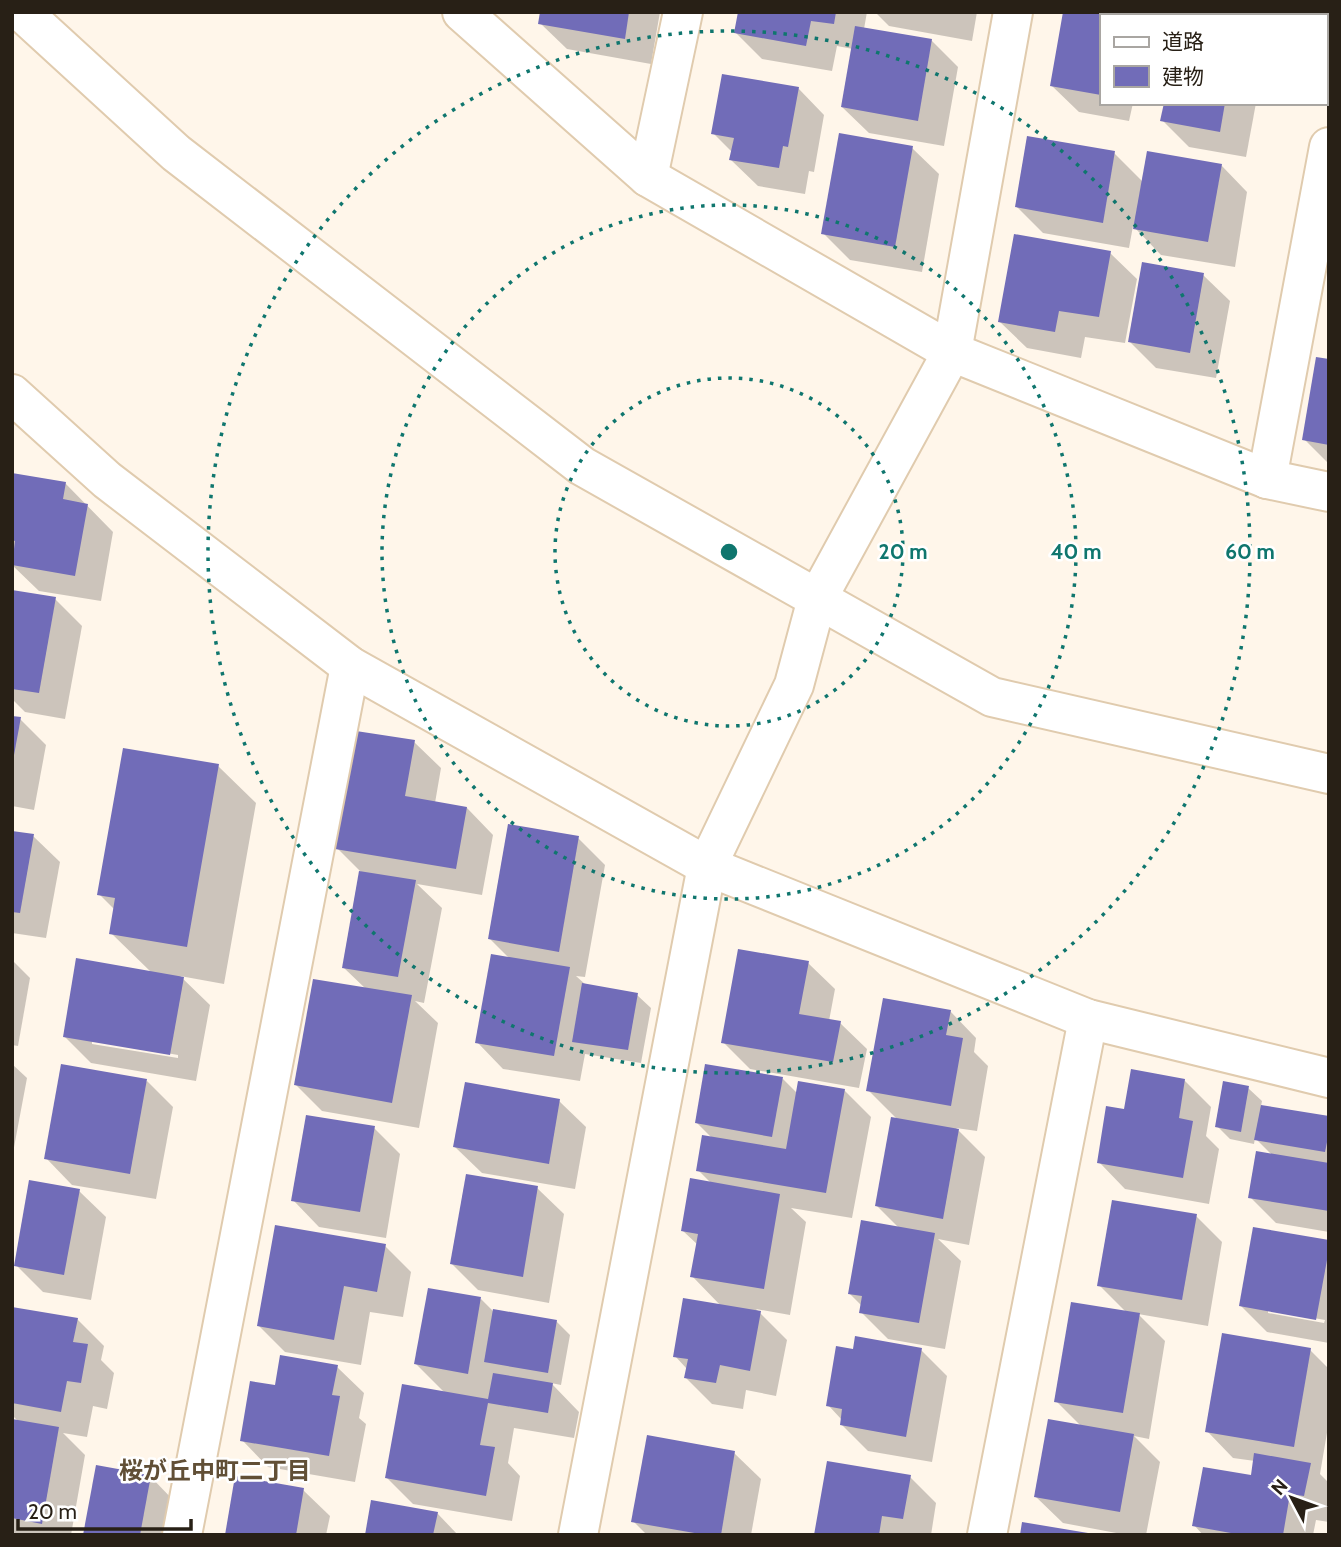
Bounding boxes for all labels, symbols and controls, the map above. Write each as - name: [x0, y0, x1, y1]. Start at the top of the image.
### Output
- legend: [1100, 14, 1327, 105]
- text: 道路: [1162, 29, 1204, 54]
- text: 建物: [1162, 64, 1204, 89]
- text: 20 m: [879, 539, 927, 564]
- text: 40 m: [1051, 539, 1101, 564]
- text: 60 m: [1225, 539, 1275, 564]
- centre of rings: [717, 540, 741, 564]
- district label: 桜が丘中町二丁目: [119, 1456, 311, 1485]
- north arrow: [1257, 1463, 1327, 1533]
- text: N: [1266, 1475, 1293, 1500]
- scale bar: [18, 1488, 191, 1532]
- text: 20 m: [28, 1499, 77, 1524]

